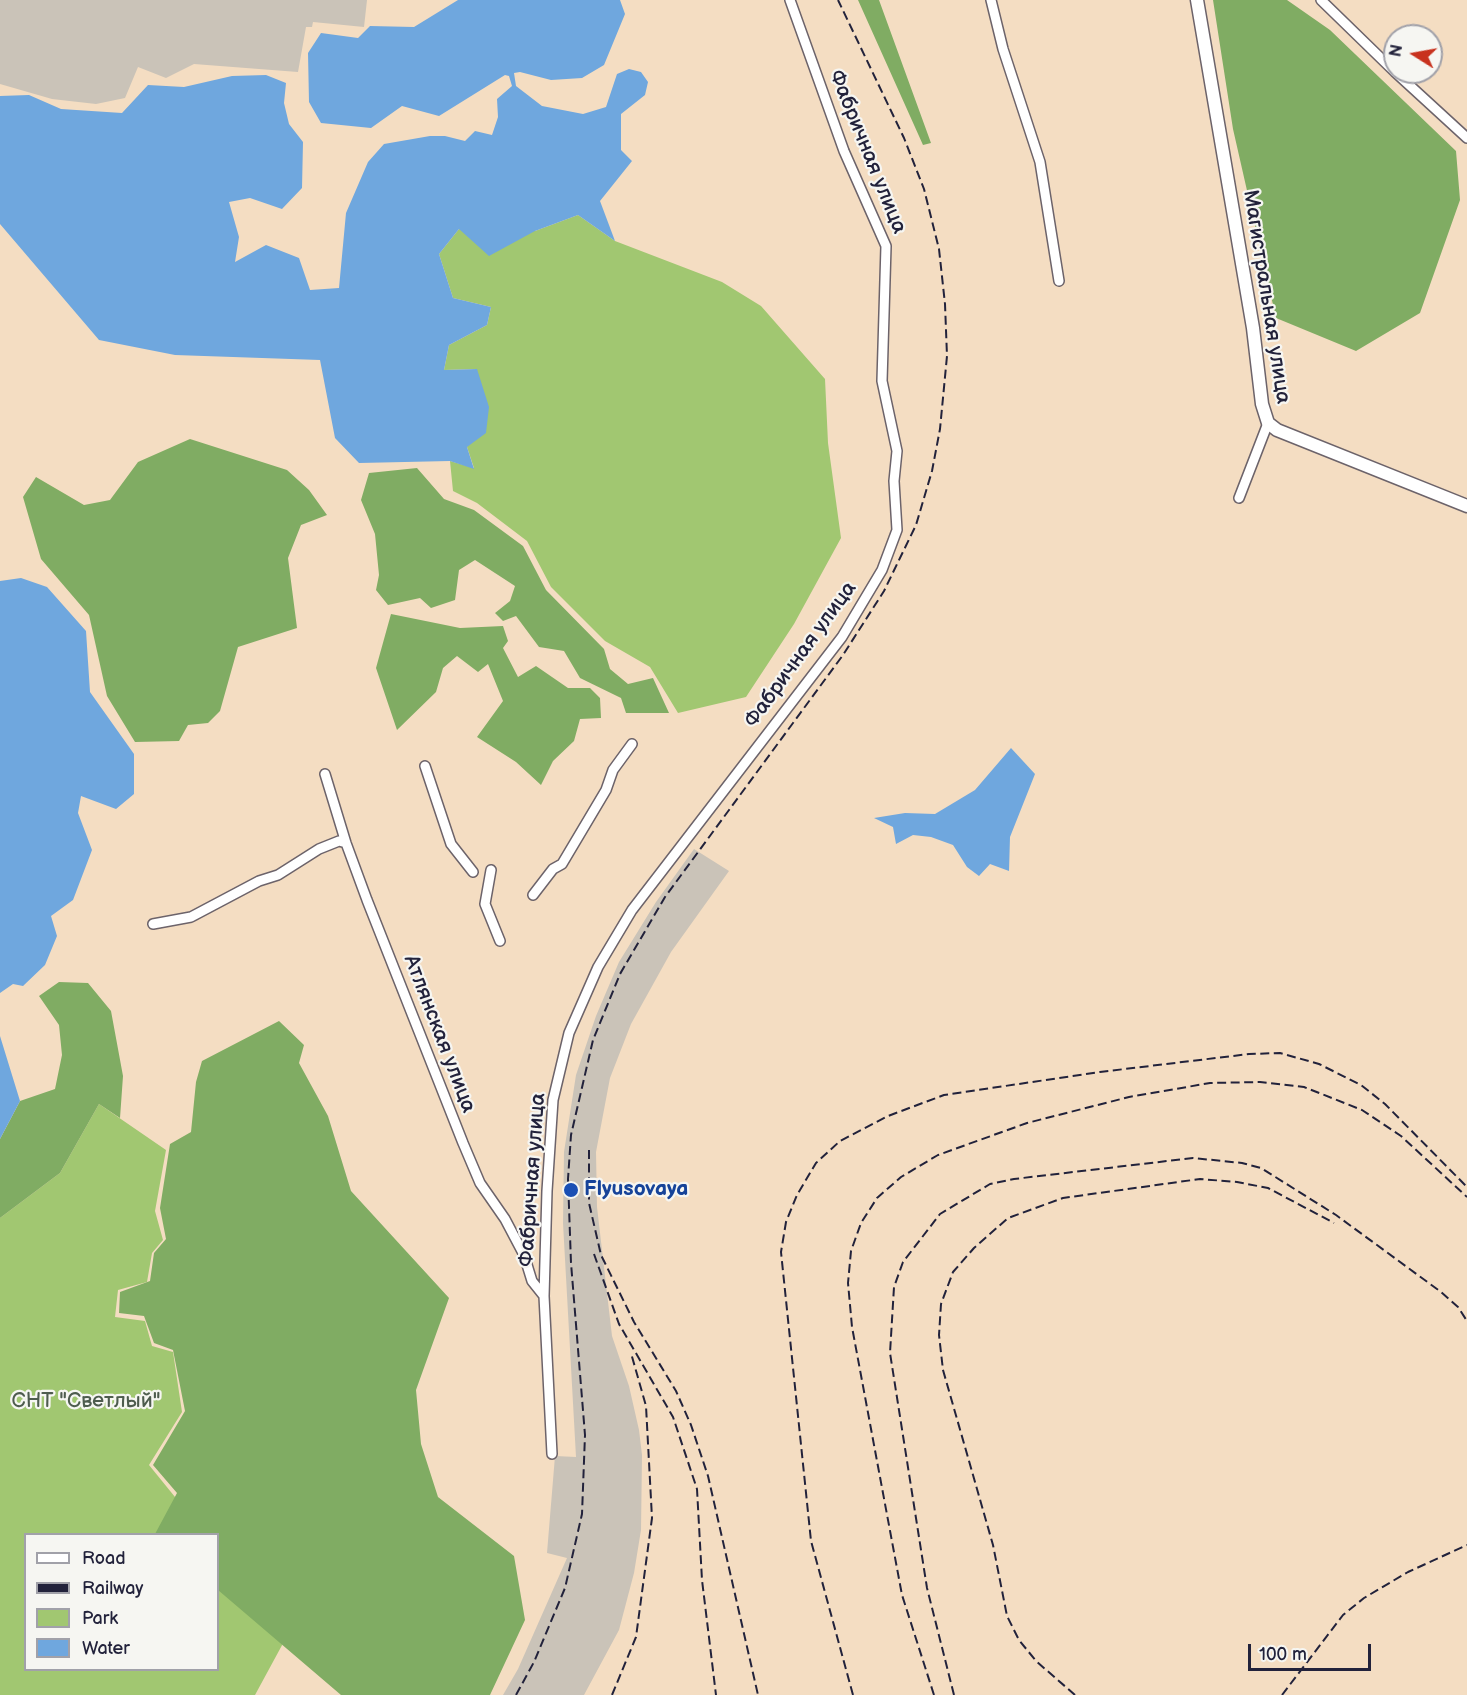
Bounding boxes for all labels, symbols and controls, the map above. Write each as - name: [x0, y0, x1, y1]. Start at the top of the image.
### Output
- north arrow: [1383, 24, 1443, 84]
- text: N: [1386, 43, 1407, 59]
- street label: Фабричная улица: [823, 66, 911, 238]
- street label: Магистральная улица: [1237, 188, 1295, 406]
- street label: Фабричная улица: [740, 577, 862, 733]
- street label: Атлянская улица: [397, 952, 481, 1116]
- street label: Фабричная улица: [514, 1092, 552, 1268]
- place label: Flyusovaya: [584, 1177, 688, 1203]
- marker: Flyusovaya: [562, 1181, 580, 1199]
- park label: СНТ "Светлый": [11, 1389, 161, 1415]
- legend: [24, 1533, 219, 1671]
- text: Road: [82, 1548, 126, 1569]
- text: Railway: [82, 1578, 144, 1599]
- text: Park: [82, 1608, 118, 1629]
- scale bar: [1251, 1632, 1374, 1670]
- text: Water: [82, 1638, 130, 1659]
- text: 100 m: [1259, 1644, 1307, 1665]

